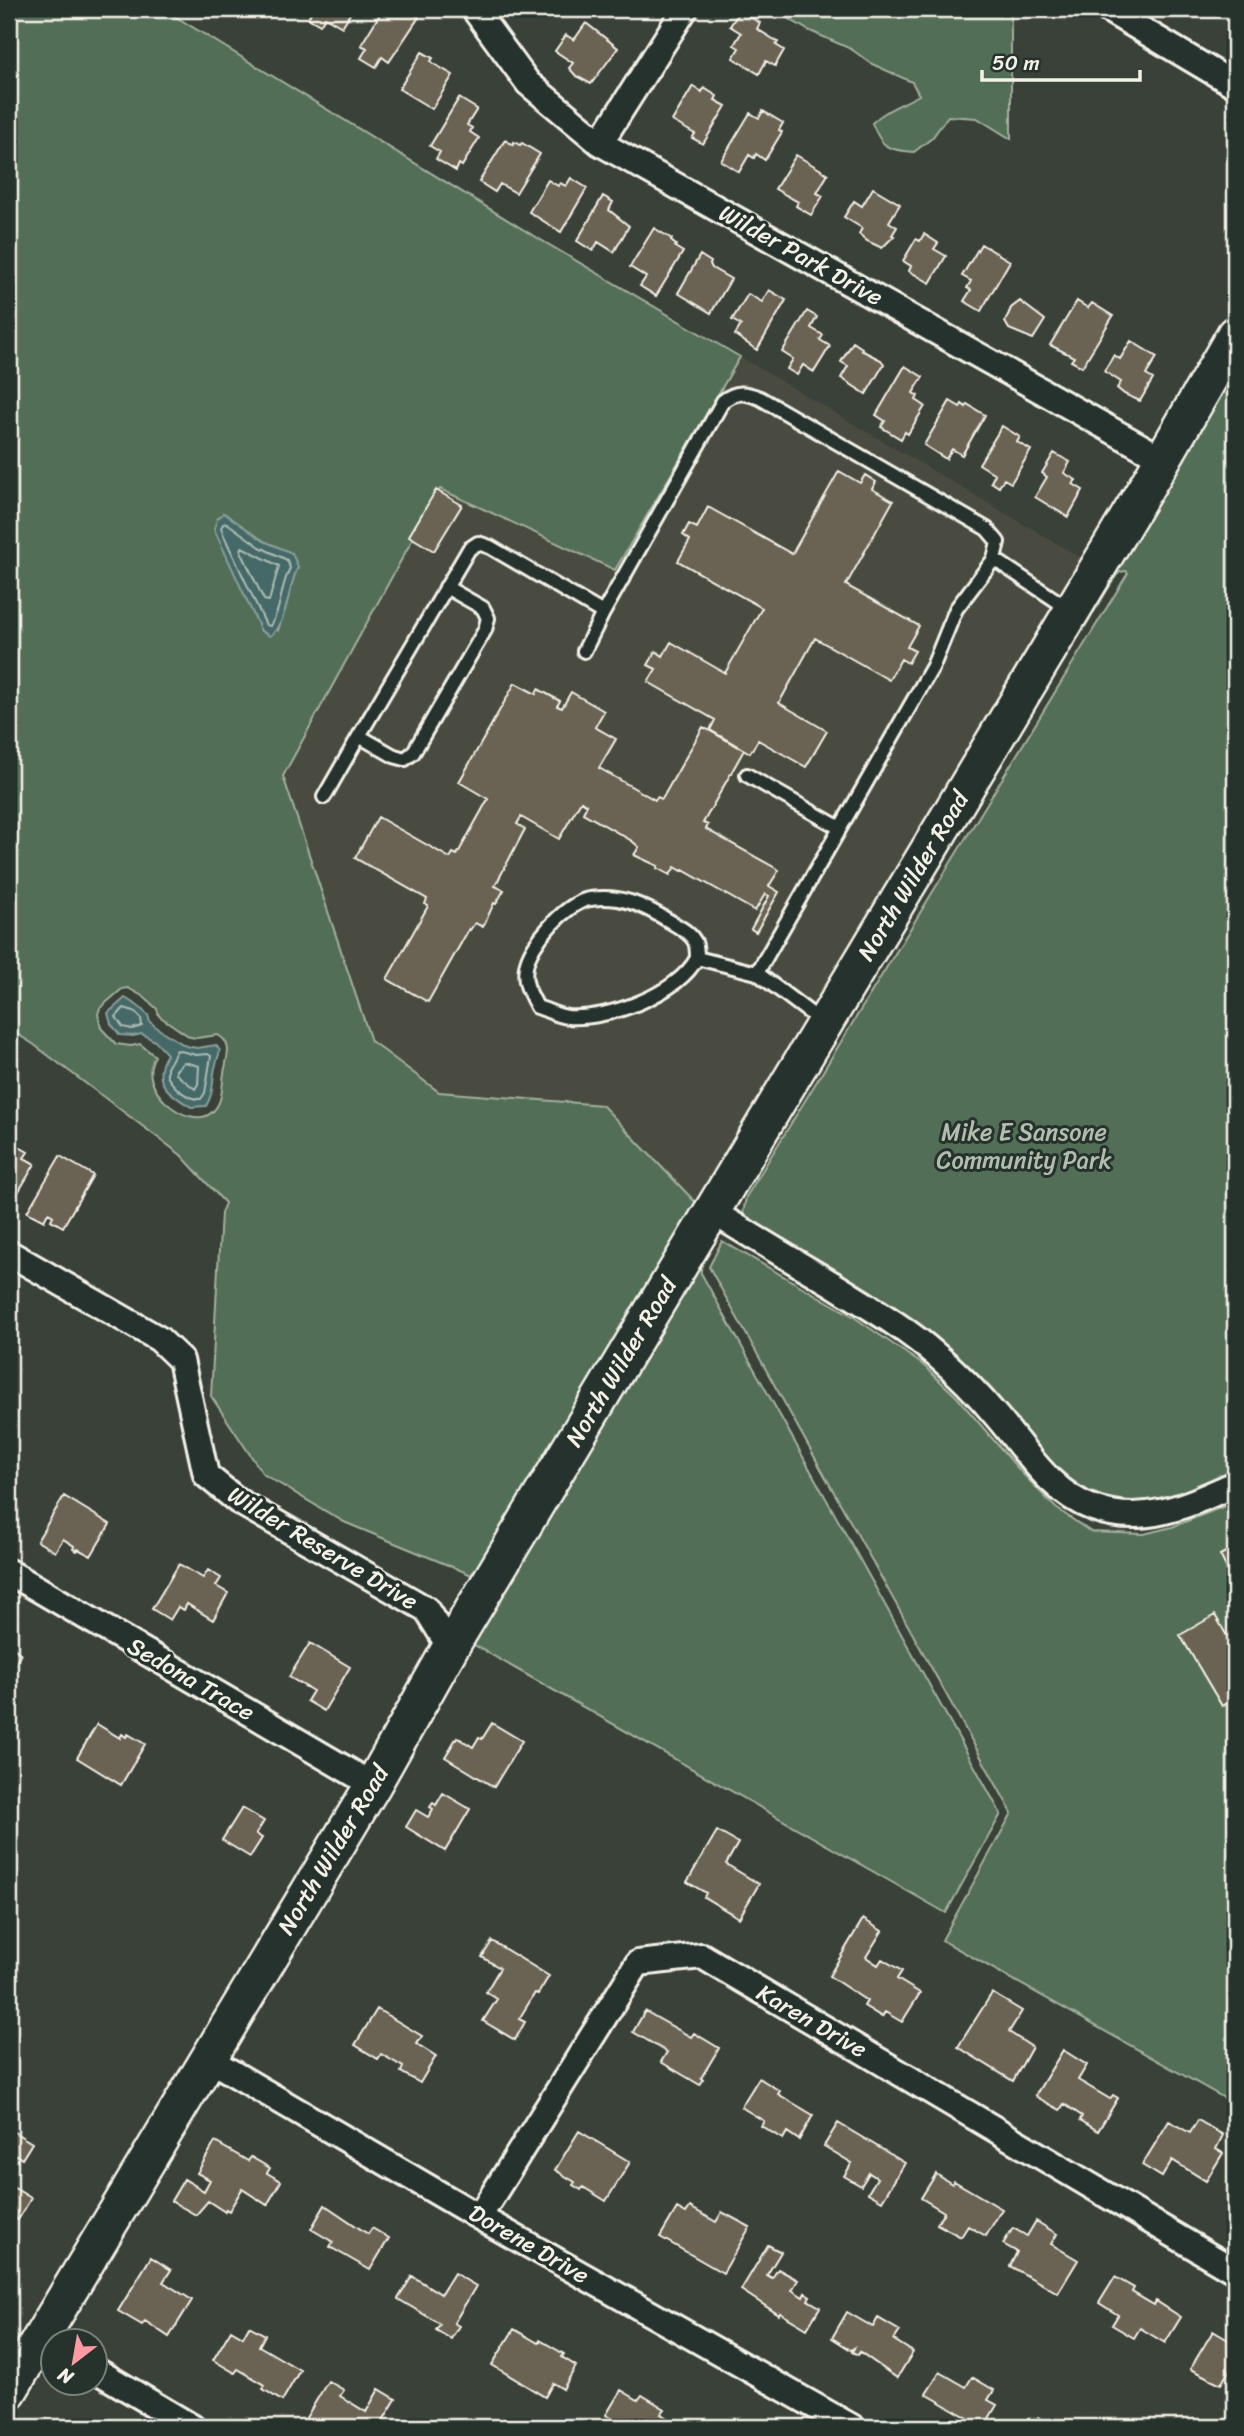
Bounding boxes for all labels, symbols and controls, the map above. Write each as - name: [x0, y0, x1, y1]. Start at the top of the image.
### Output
- scale bar: [982, 38, 1139, 82]
- text: 50 m: [992, 44, 1040, 82]
- street label: Wilder Park Drive: [711, 192, 891, 318]
- street label: North Wilder Road: [846, 781, 982, 969]
- park label: Mike E Sansone Community Park: [937, 1111, 1112, 1181]
- street label: North Wilder Road: [554, 1267, 690, 1455]
- street label: Wilder Reserve Drive: [219, 1474, 427, 1622]
- street label: Sedona Trace: [119, 1625, 263, 1733]
- street label: North Wilder Road: [266, 1755, 402, 1943]
- street label: Karen Drive: [749, 1972, 875, 2070]
- street label: Dorene Drive: [461, 2192, 597, 2296]
- north arrow: [38, 2328, 108, 2398]
- text: N: [51, 2358, 81, 2394]

